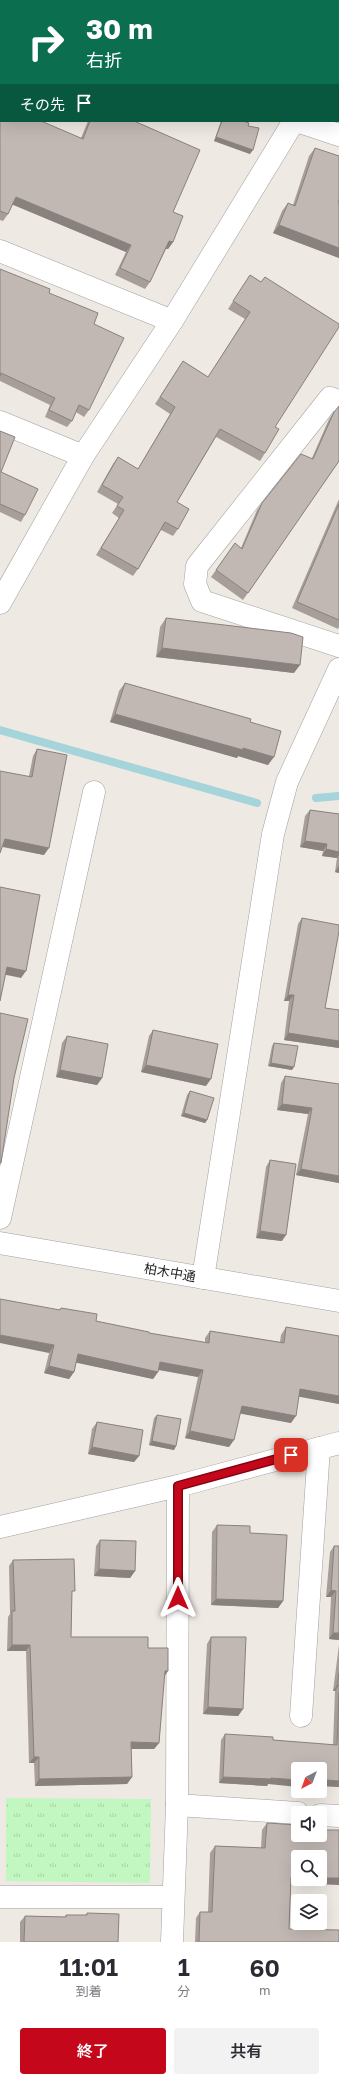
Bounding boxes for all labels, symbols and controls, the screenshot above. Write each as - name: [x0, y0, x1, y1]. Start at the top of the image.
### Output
- text: 30 m: [86, 12, 153, 45]
- icon: right: [20, 16, 72, 68]
- text: 右折: [86, 49, 122, 71]
- icon: arrive: [73, 92, 95, 114]
- text: その先: [20, 95, 65, 113]
- street label: 柏木中通: [143, 1260, 197, 1284]
- pin: [274, 1438, 308, 1472]
- icon: arrive: [280, 1444, 302, 1466]
- position arrow: [157, 1577, 199, 1619]
- north arrow: [291, 1762, 327, 1798]
- map controls: [291, 1762, 327, 1930]
- button: sound: [291, 1806, 327, 1842]
- button: search: [291, 1850, 327, 1886]
- button: layers: [291, 1894, 327, 1930]
- text: 11:01: [59, 1952, 118, 1981]
- text: 1: [178, 1952, 190, 1981]
- text: 60: [250, 1953, 280, 1982]
- text: m: [259, 1982, 270, 1998]
- text: 到着: [76, 1983, 102, 1999]
- text: 分: [177, 1983, 190, 1999]
- button: 終了: [20, 2028, 166, 2074]
- button: 共有: [174, 2028, 319, 2074]

